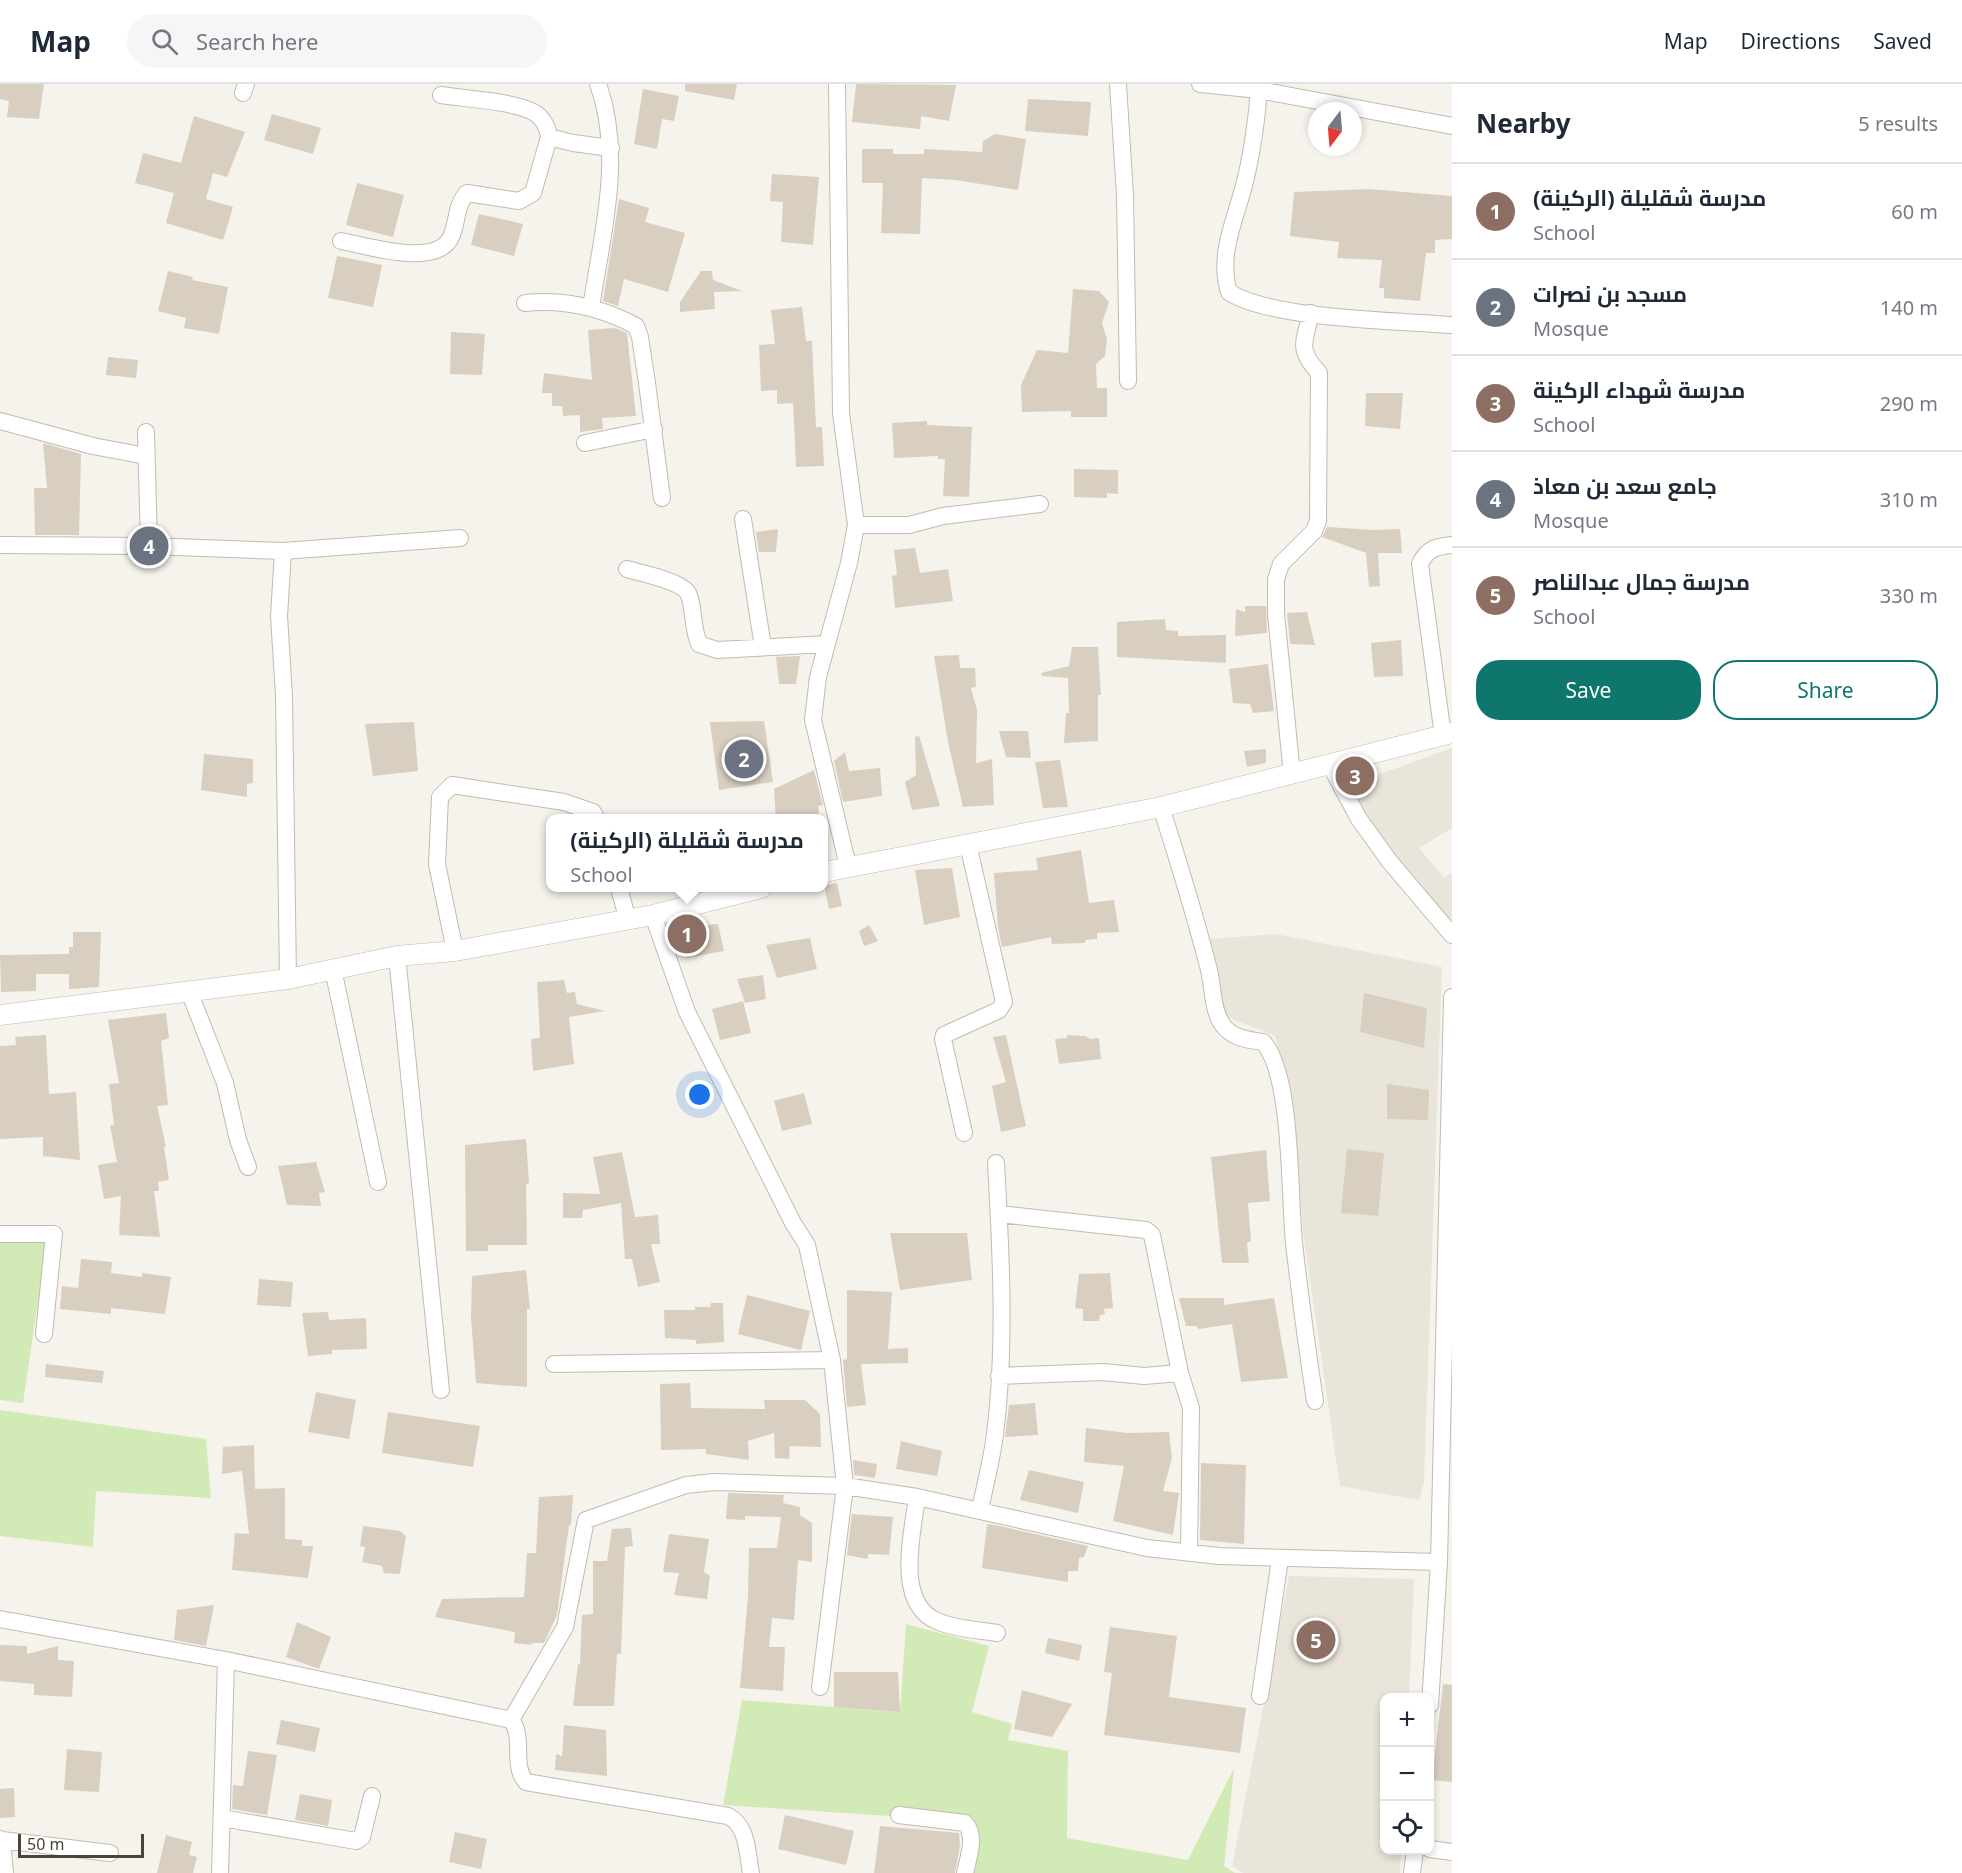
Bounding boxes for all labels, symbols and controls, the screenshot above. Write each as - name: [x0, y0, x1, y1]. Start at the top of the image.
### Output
- search box: [127, 14, 547, 68]
- text: Map: [30, 22, 91, 60]
- icon: search: [148, 25, 181, 58]
- text: Search here: [196, 26, 318, 56]
- text: Map: [1664, 27, 1708, 55]
- text: Directions: [1741, 27, 1840, 55]
- text: Saved: [1873, 27, 1932, 55]
- north arrow: [1308, 102, 1362, 156]
- text: Nearby: [1476, 105, 1571, 141]
- text: 5 results: [1858, 110, 1938, 137]
- text: مدرسة شقليلة (الركينة): [1533, 182, 1766, 212]
- text: 1: [1490, 198, 1501, 225]
- text: 60 m: [1891, 198, 1938, 225]
- text: School: [1533, 219, 1595, 246]
- text: مسجد بن نصرات: [1533, 278, 1687, 308]
- text: 2: [1490, 294, 1501, 321]
- text: 140 m: [1880, 294, 1938, 321]
- text: Mosque: [1533, 315, 1609, 342]
- text: مدرسة شهداء الركينة: [1533, 374, 1745, 404]
- text: 3: [1490, 390, 1501, 417]
- text: 290 m: [1880, 390, 1938, 417]
- text: School: [1533, 411, 1595, 438]
- text: جامع سعد بن معاذ: [1533, 470, 1717, 500]
- text: 4: [1490, 486, 1501, 513]
- text: 310 m: [1880, 486, 1938, 513]
- text: Mosque: [1533, 507, 1609, 534]
- pin: 4: [130, 524, 168, 568]
- text: مدرسة جمال عبدالناصر: [1533, 566, 1750, 596]
- text: 5: [1490, 582, 1501, 609]
- text: 330 m: [1880, 582, 1938, 609]
- text: School: [1533, 603, 1595, 630]
- button: Save: [1476, 660, 1701, 720]
- button: Share: [1713, 660, 1938, 720]
- pin: 2: [724, 736, 764, 782]
- pin: 3: [1336, 754, 1374, 798]
- popup: [546, 814, 828, 892]
- text: مدرسة شقليلة (الركينة): [570, 824, 804, 854]
- text: School: [570, 861, 633, 888]
- pin: 1: [668, 912, 706, 956]
- your location: [685, 1080, 714, 1109]
- pin: 5: [1296, 1618, 1336, 1662]
- map controls: [1380, 1693, 1434, 1855]
- button: +: [1380, 1693, 1434, 1747]
- button: −: [1380, 1747, 1434, 1801]
- button: locate: [1380, 1801, 1434, 1855]
- scale bar: [18, 1831, 144, 1858]
- text: 50 m: [27, 1833, 64, 1855]

